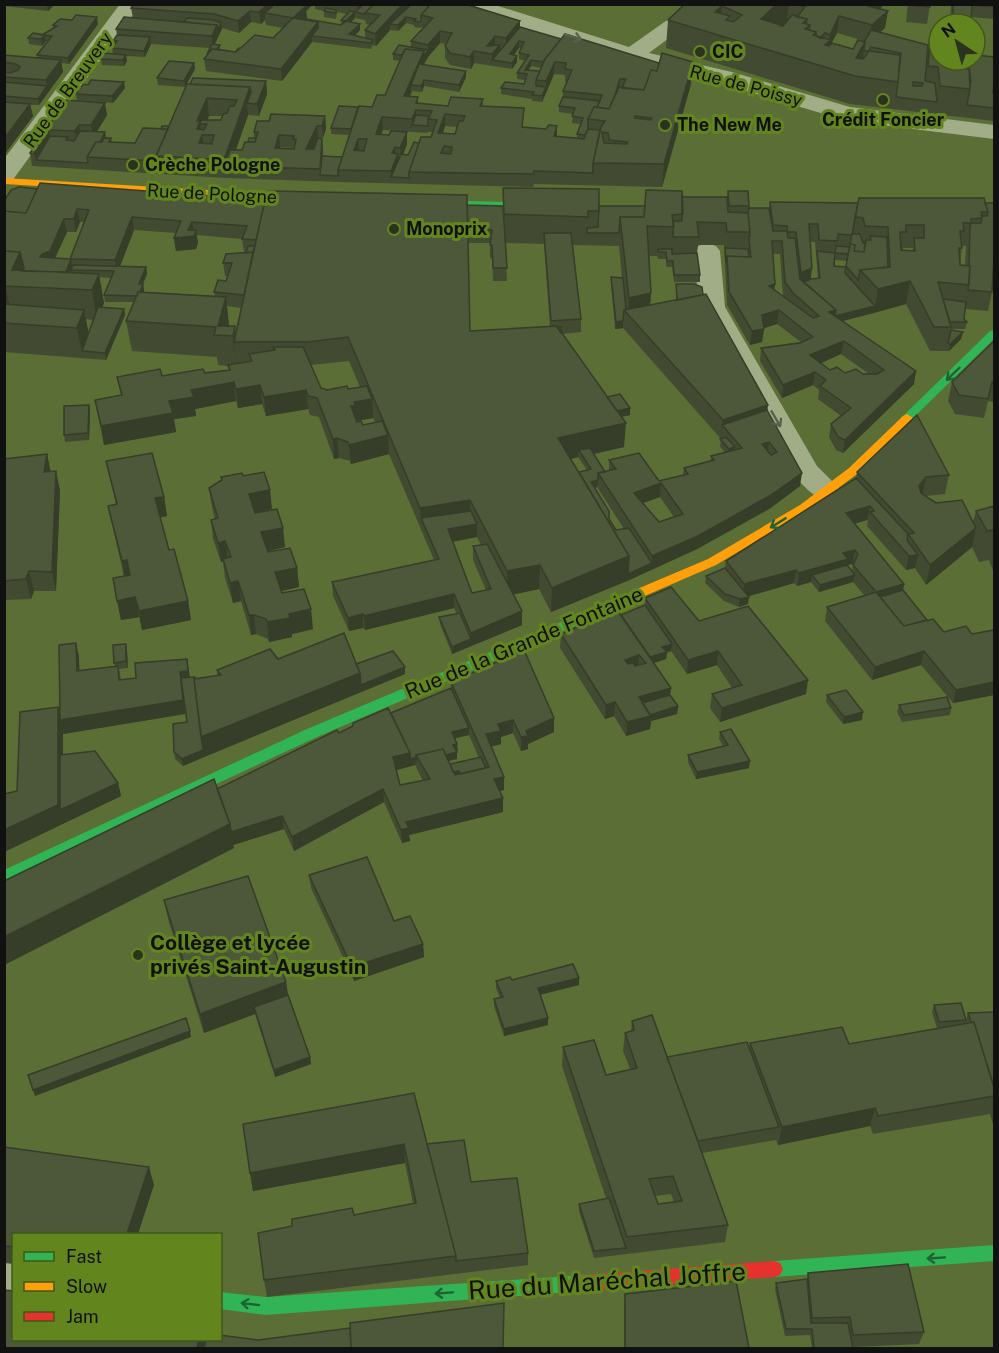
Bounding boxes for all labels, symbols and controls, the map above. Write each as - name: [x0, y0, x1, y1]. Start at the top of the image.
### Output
- north arrow: [927, 12, 987, 72]
- text: N: [938, 19, 959, 42]
- street label: Rue de Breuvery: [19, 28, 117, 151]
- one-way arrow: [563, 32, 582, 43]
- place label: CIC: [712, 41, 743, 62]
- marker: CIC: [693, 45, 707, 59]
- street label: Rue de Poissy: [688, 60, 805, 111]
- marker: Crédit Foncier: [876, 93, 890, 107]
- place label: Crédit Foncier: [822, 109, 945, 130]
- place label: The New Me: [677, 114, 782, 135]
- marker: The New Me: [658, 118, 672, 132]
- place label: Crèche Pologne: [145, 154, 280, 175]
- marker: Crèche Pologne: [126, 158, 140, 172]
- street label: Rue de Pologne: [146, 180, 278, 207]
- place label: Monoprix: [406, 218, 488, 239]
- marker: Monoprix: [387, 222, 401, 236]
- one-way arrow: [945, 367, 960, 381]
- one-way arrow: [771, 409, 782, 427]
- one-way arrow: [770, 518, 787, 530]
- street label: Rue de la Grande Fontaine: [401, 581, 647, 704]
- place label: Collège et lycée privés Saint-Augustin: [150, 930, 366, 979]
- marker: Collège et lycée privés Saint-Augustin: [131, 948, 145, 962]
- legend: [12, 1233, 222, 1341]
- text: Fast: [66, 1246, 102, 1267]
- one-way arrow: [927, 1252, 947, 1263]
- street label: Rue du Maréchal Joffre: [467, 1255, 747, 1306]
- text: Slow: [66, 1276, 107, 1297]
- one-way arrow: [435, 1288, 455, 1299]
- one-way arrow: [241, 1298, 260, 1309]
- text: Jam: [66, 1306, 99, 1327]

